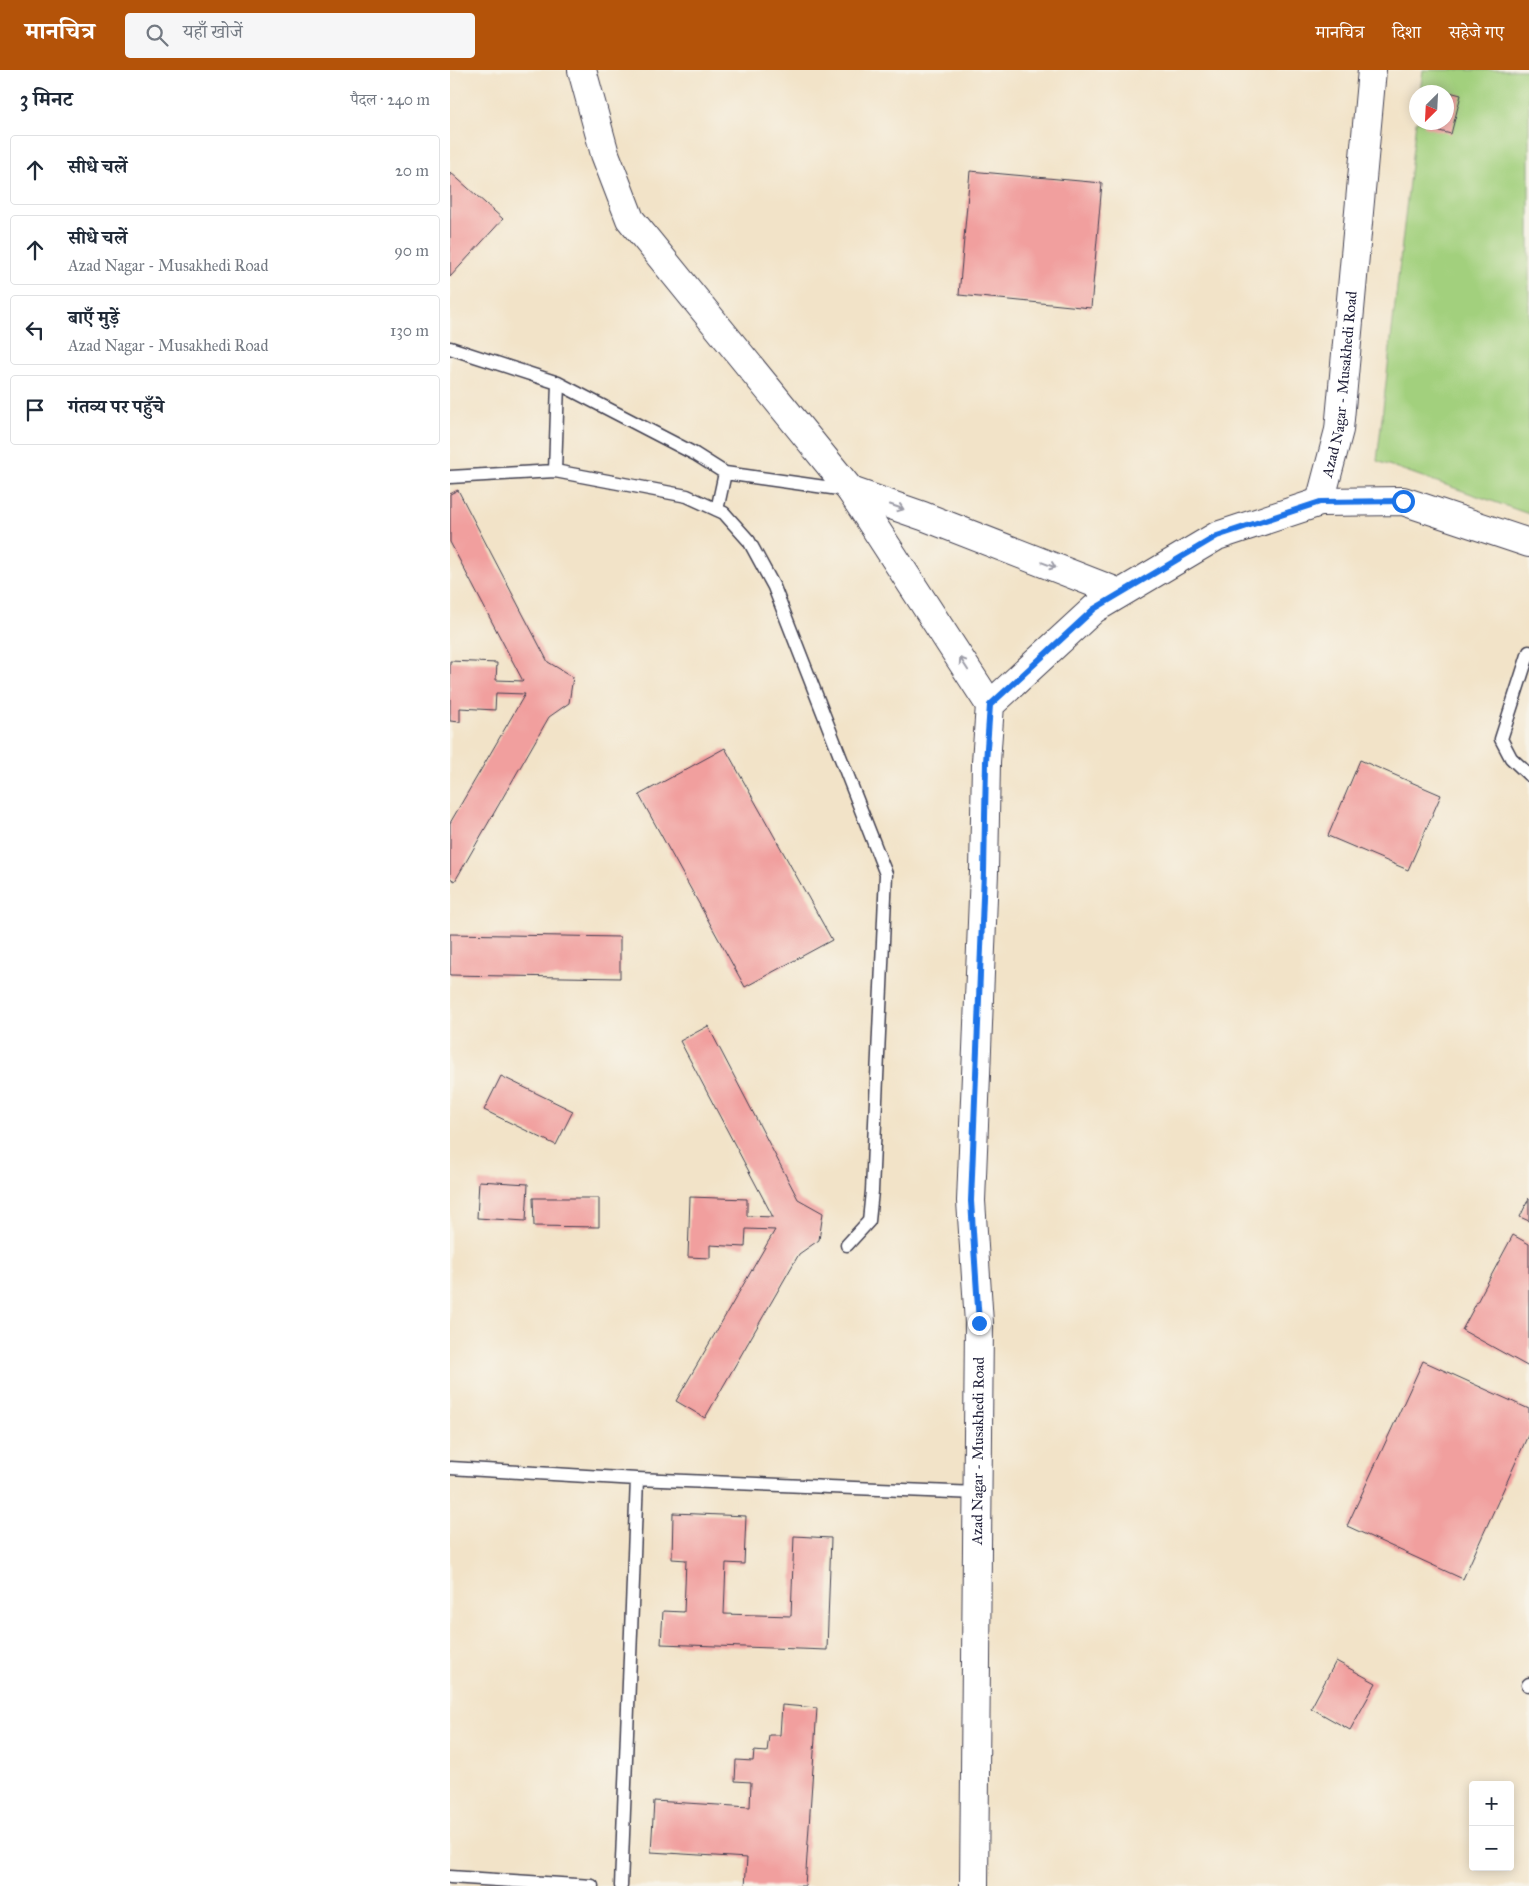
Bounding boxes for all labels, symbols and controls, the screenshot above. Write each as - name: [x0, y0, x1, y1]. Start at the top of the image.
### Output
- search box: [125, 13, 475, 58]
- text: मानचित्र: [25, 16, 95, 46]
- text: यहाँ खोजें: [183, 20, 243, 43]
- icon: search: [143, 21, 171, 49]
- text: मानचित्र: [1316, 21, 1364, 43]
- text: दिशा: [1392, 21, 1421, 43]
- text: सहेजे गए: [1449, 21, 1504, 43]
- north arrow: [1409, 85, 1454, 130]
- text: 3 मिनट: [20, 86, 73, 112]
- text: पैदल · 240 m: [350, 90, 430, 109]
- text: सीधे चलें: [68, 155, 127, 178]
- icon: ahead: [21, 156, 49, 184]
- text: 20 m: [395, 161, 429, 180]
- text: सीधे चलें: [68, 226, 127, 249]
- icon: ahead: [21, 236, 49, 264]
- text: 90 m: [394, 241, 429, 260]
- text: Azad Nagar - Musakhedi Road: [68, 256, 268, 275]
- street label: Azad Nagar - Musakhedi Road: [1318, 290, 1361, 480]
- text: बाएँ मुड़ें: [68, 306, 119, 329]
- icon: left: [21, 316, 49, 344]
- text: 130 m: [390, 321, 429, 340]
- text: Azad Nagar - Musakhedi Road: [68, 336, 268, 355]
- text: गंतव्य पर पहुँचे: [68, 395, 164, 418]
- icon: arrive: [21, 396, 49, 424]
- route start: [1392, 490, 1415, 513]
- one-way arrow: [889, 503, 904, 512]
- one-way arrow: [1041, 560, 1056, 570]
- one-way arrow: [959, 657, 969, 671]
- route end: [968, 1312, 991, 1335]
- street label: Azad Nagar - Musakhedi Road: [968, 1356, 988, 1546]
- map controls: [1469, 1781, 1514, 1871]
- button: +: [1469, 1781, 1514, 1826]
- button: −: [1469, 1826, 1514, 1871]

